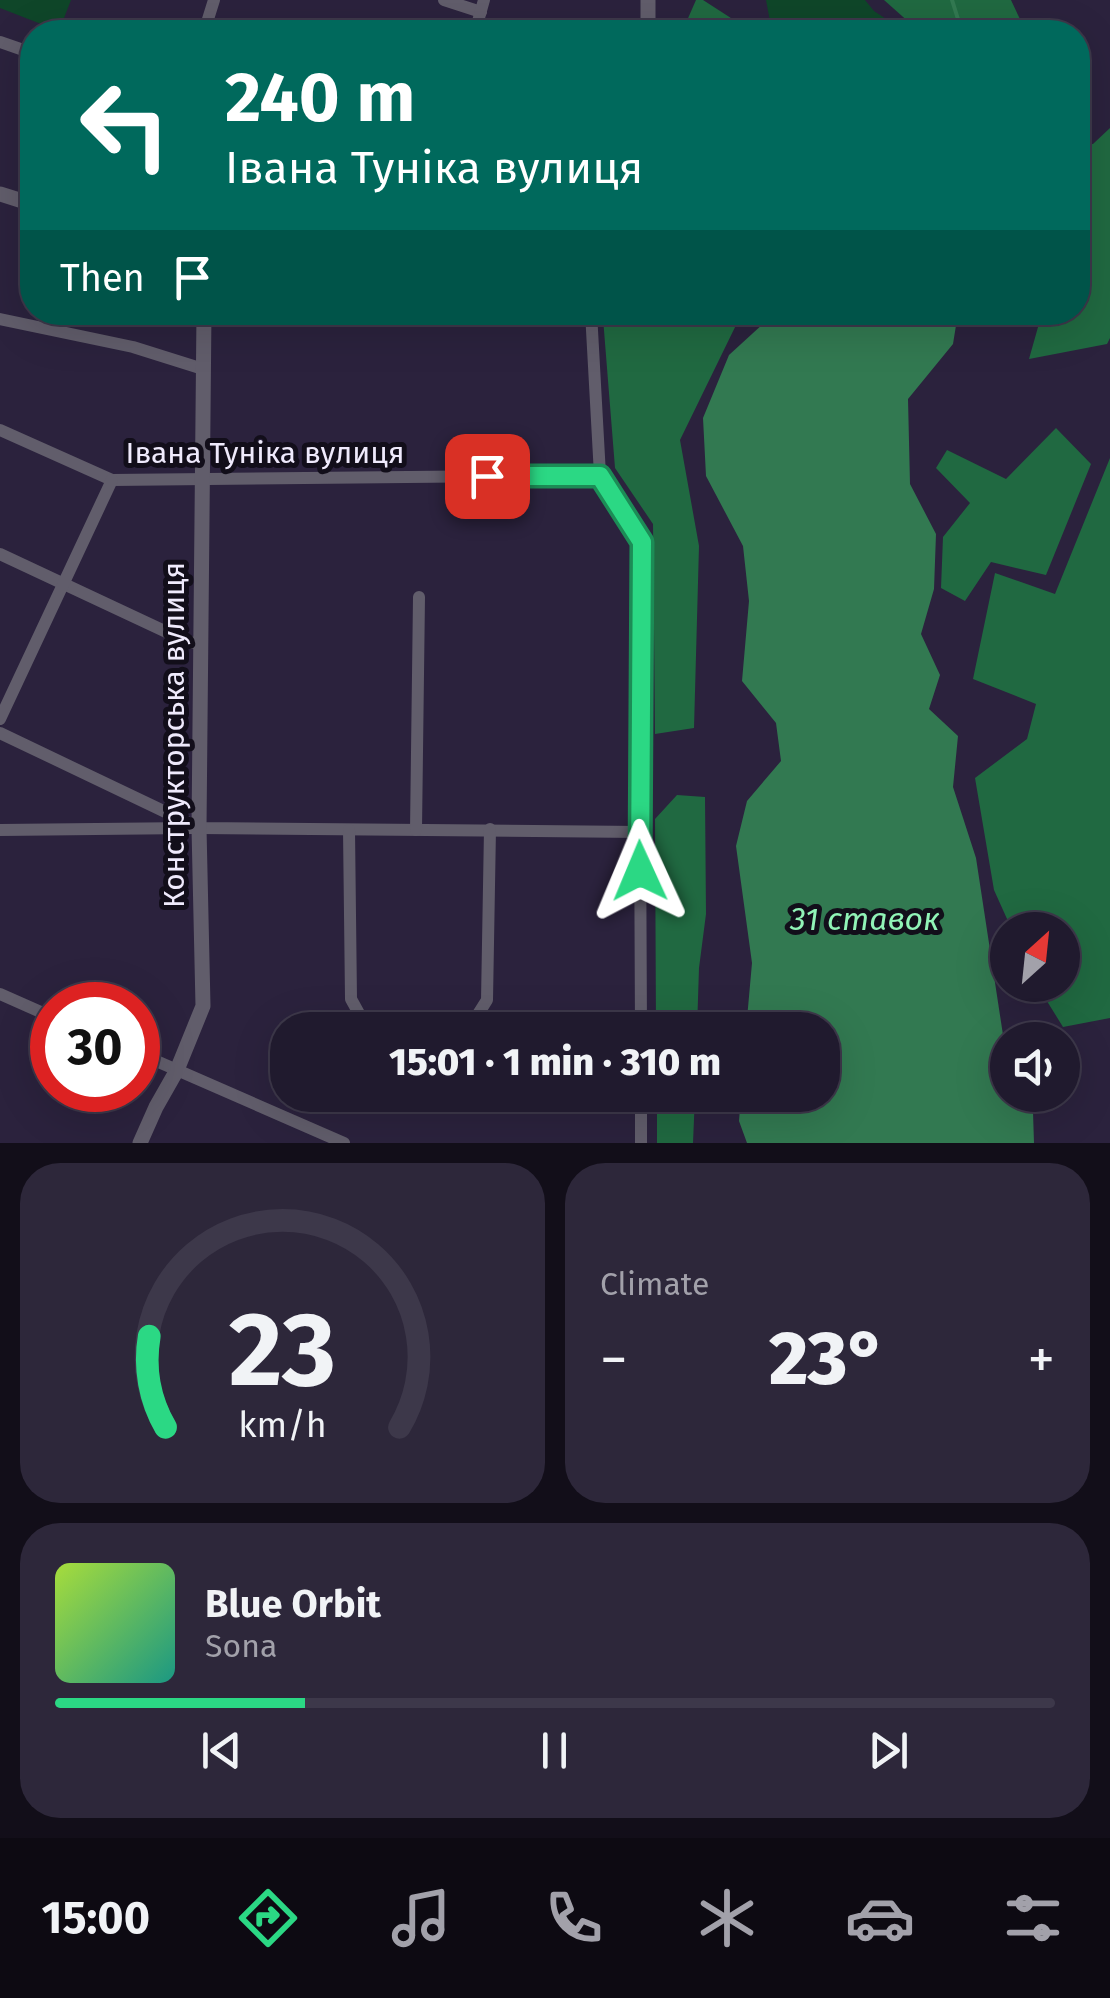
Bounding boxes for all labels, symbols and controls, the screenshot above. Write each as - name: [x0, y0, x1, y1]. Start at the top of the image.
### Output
- text: 240 m: [225, 56, 415, 140]
- icon: left: [60, 60, 190, 190]
- text: Івана Туніка вулиця: [225, 141, 643, 195]
- icon: arrive: [165, 250, 220, 305]
- text: Then: [60, 255, 145, 301]
- pin: [445, 434, 530, 519]
- street label: Івана Туніка вулиця: [126, 435, 404, 471]
- icon: arrive: [460, 449, 515, 504]
- street label: Конструкторська вулиця: [156, 562, 192, 908]
- position arrow: [588, 819, 692, 923]
- water label: 31 ставок: [789, 900, 940, 938]
- north arrow: [990, 912, 1080, 1002]
- map controls: [990, 912, 1080, 1112]
- speed limit sign: 30: [30, 982, 160, 1112]
- button: sound: [990, 1022, 1080, 1112]
- text: 15:01 · 1 min · 310 m: [389, 1039, 721, 1085]
- text: Climate: [600, 1265, 709, 1303]
- text: 23: [229, 1288, 336, 1413]
- text: 23°: [769, 1314, 886, 1404]
- text: −: [600, 1327, 628, 1393]
- text: +: [1028, 1327, 1055, 1393]
- text: km/h: [238, 1404, 327, 1446]
- text: Blue Orbit: [205, 1581, 381, 1627]
- text: Sona: [205, 1627, 277, 1665]
- icon: previous: [194, 1723, 249, 1778]
- icon: pause: [527, 1723, 582, 1778]
- icon: next: [861, 1723, 916, 1778]
- icon: directions: [233, 1883, 303, 1953]
- icon: music: [386, 1883, 456, 1953]
- icon: phone: [539, 1883, 609, 1953]
- icon: climate: [692, 1883, 762, 1953]
- icon: car: [845, 1883, 915, 1953]
- icon: filters: [998, 1883, 1068, 1953]
- text: 15:00: [42, 1891, 150, 1945]

